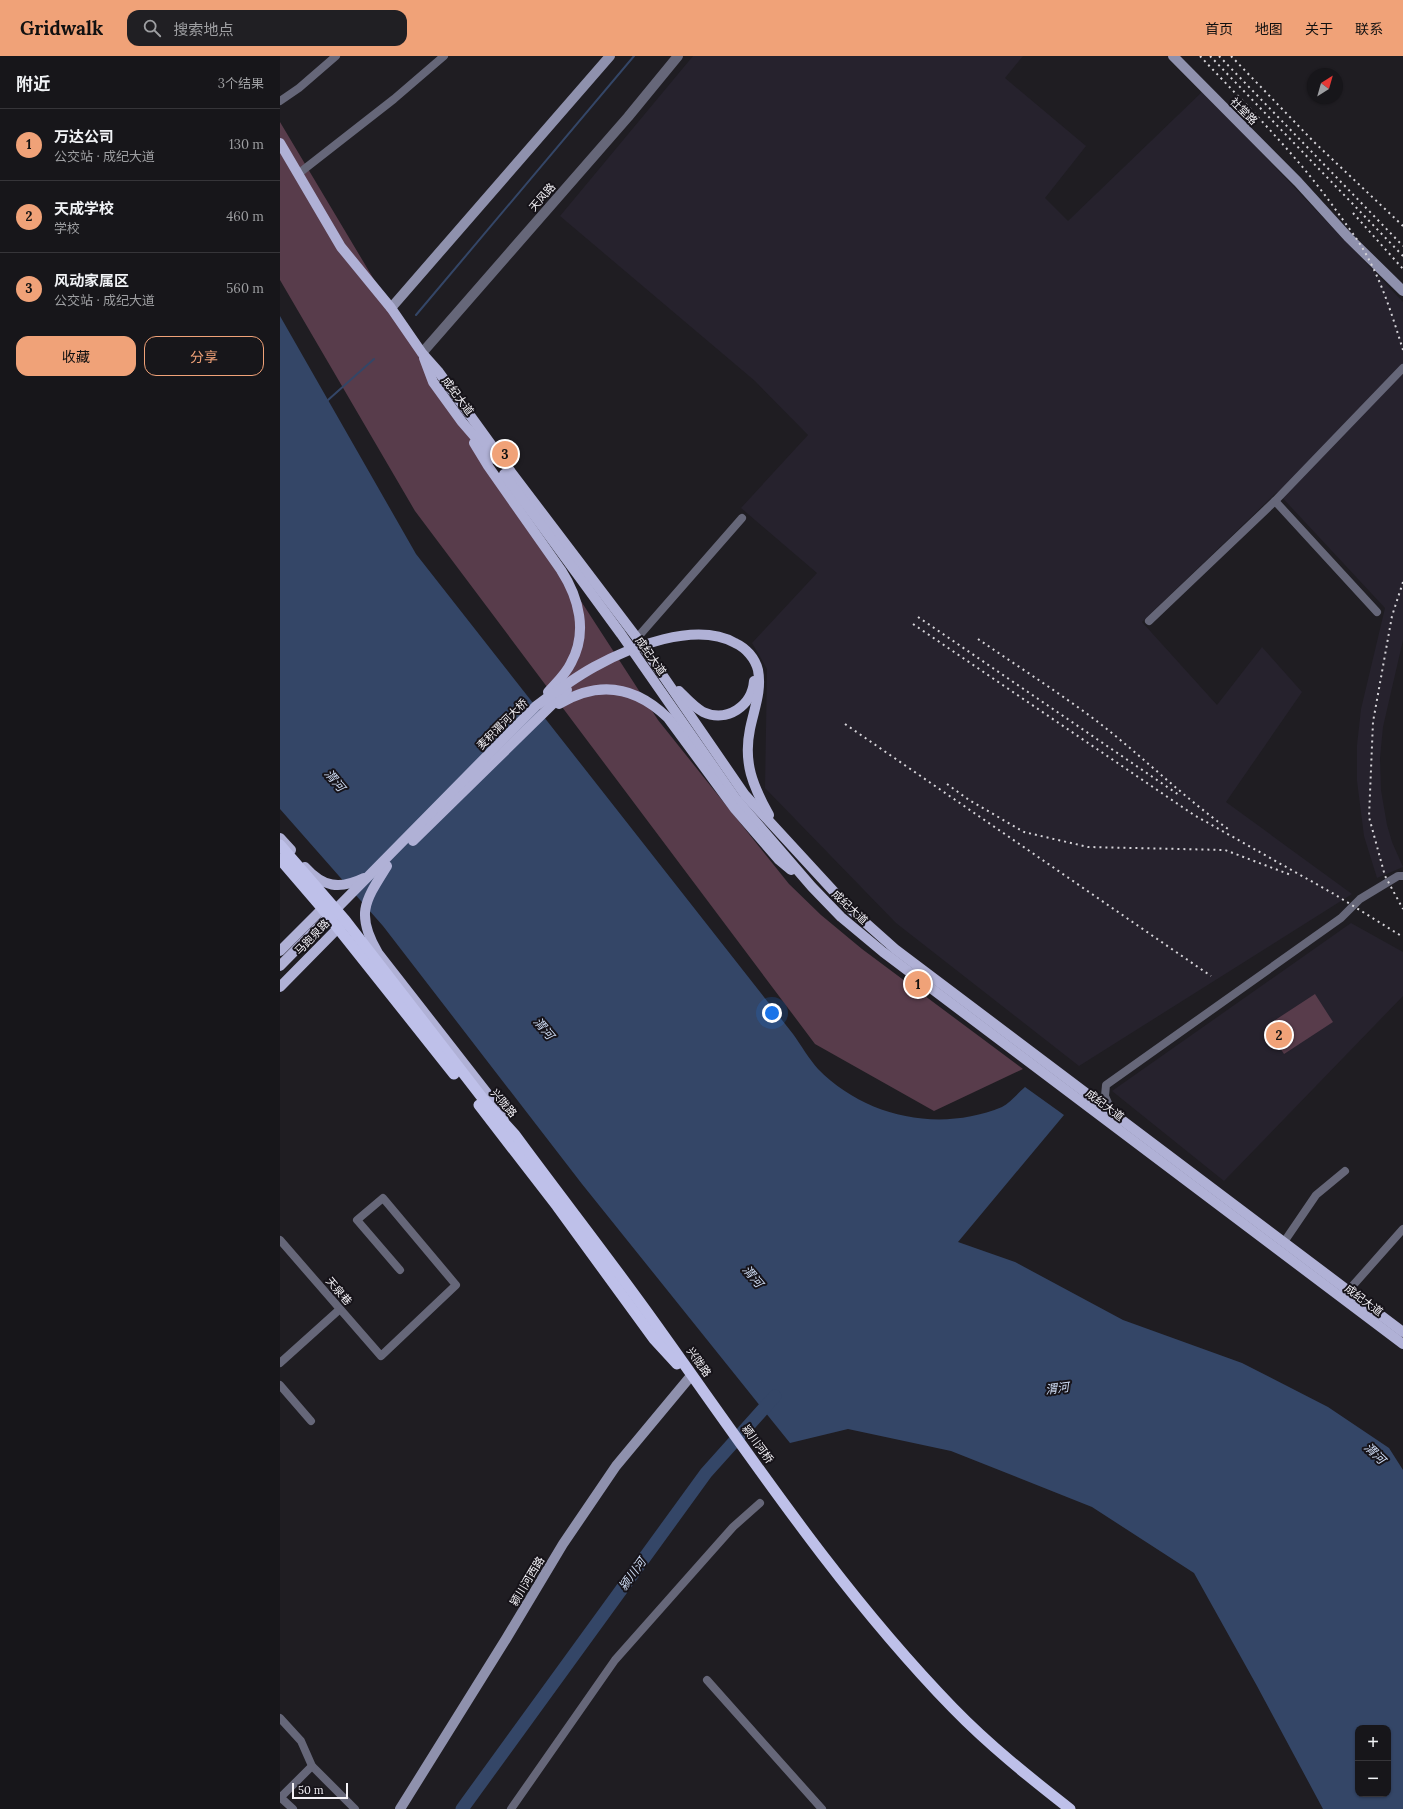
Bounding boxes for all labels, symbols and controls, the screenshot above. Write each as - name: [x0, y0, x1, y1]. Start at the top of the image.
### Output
- search box: [127, 10, 407, 46]
- text: Gridwalk: [20, 16, 103, 40]
- icon: search: [141, 17, 163, 39]
- text: 搜索地点: [173, 20, 233, 39]
- text: 首页: [1205, 20, 1233, 38]
- text: 地图: [1255, 20, 1283, 38]
- text: 关于: [1305, 20, 1333, 38]
- text: 联系: [1355, 20, 1383, 38]
- north arrow: [1307, 68, 1343, 104]
- text: 附近: [16, 73, 50, 95]
- text: 3个结果: [218, 75, 264, 92]
- street label: 社堂路: [1227, 94, 1261, 128]
- text: 万达公司: [54, 127, 114, 146]
- text: 1: [26, 136, 32, 153]
- text: 130 m: [229, 136, 264, 153]
- text: 公交站 · 成纪大道: [54, 148, 155, 165]
- street label: 天风路: [526, 180, 558, 214]
- text: 天成学校: [54, 199, 114, 218]
- text: 2: [26, 208, 32, 225]
- text: 460 m: [226, 208, 264, 225]
- text: 学校: [54, 220, 80, 237]
- text: 风动家属区: [54, 271, 129, 290]
- text: 3: [25, 280, 33, 297]
- text: 560 m: [226, 280, 264, 297]
- text: 公交站 · 成纪大道: [54, 292, 155, 309]
- button: 收藏: [16, 336, 136, 376]
- button: 分享: [144, 336, 264, 376]
- street label: 成纪大道: [439, 374, 477, 418]
- pin: 3: [492, 439, 518, 469]
- street label: 成纪大道: [633, 634, 669, 678]
- street label: 麦积渭河大桥: [474, 696, 530, 752]
- water label: 渭河: [322, 766, 350, 796]
- street label: 成纪大道: [829, 887, 871, 927]
- street label: 马跑泉路: [292, 916, 332, 958]
- pin: 1: [905, 969, 931, 999]
- your location: [762, 1003, 782, 1023]
- water label: 渭河: [531, 1014, 559, 1044]
- pin: 2: [1266, 1020, 1292, 1050]
- street label: 兴陇路: [488, 1086, 520, 1120]
- street label: 成纪大道: [1083, 1086, 1127, 1124]
- water label: 渭河: [740, 1262, 768, 1292]
- street label: 天泉巷: [323, 1274, 355, 1308]
- street label: 成纪大道: [1342, 1281, 1386, 1319]
- street label: 兴陇路: [684, 1344, 714, 1380]
- water label: 渭河: [1044, 1379, 1072, 1397]
- street label: 颍川河桥: [739, 1422, 777, 1466]
- water label: 渭河: [1361, 1439, 1390, 1468]
- water label: 颍川河: [615, 1553, 650, 1593]
- street label: 颍川河西路: [507, 1554, 547, 1608]
- map controls: [1355, 1725, 1391, 1797]
- button: +: [1355, 1725, 1391, 1761]
- button: −: [1355, 1761, 1391, 1797]
- scale bar: [292, 1781, 348, 1800]
- text: 50 m: [298, 1783, 324, 1797]

